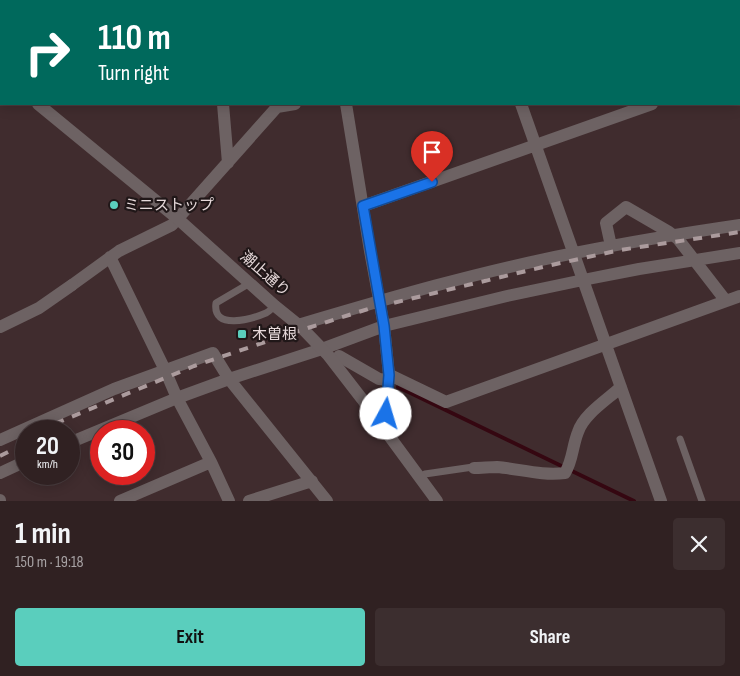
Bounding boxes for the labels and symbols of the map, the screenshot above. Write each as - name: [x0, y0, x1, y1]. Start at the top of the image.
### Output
- pin: [411, 131, 453, 182]
- place label: ミニストップ: [124, 196, 214, 215]
- marker: ミニストップ: [108, 199, 120, 211]
- street label: 潮止通り: [236, 247, 294, 301]
- place label: 木曽根: [252, 325, 297, 344]
- marker: 木曽根: [236, 328, 248, 340]
- position arrow: [359, 387, 411, 439]
- speed limit sign: 30: [90, 420, 155, 485]

